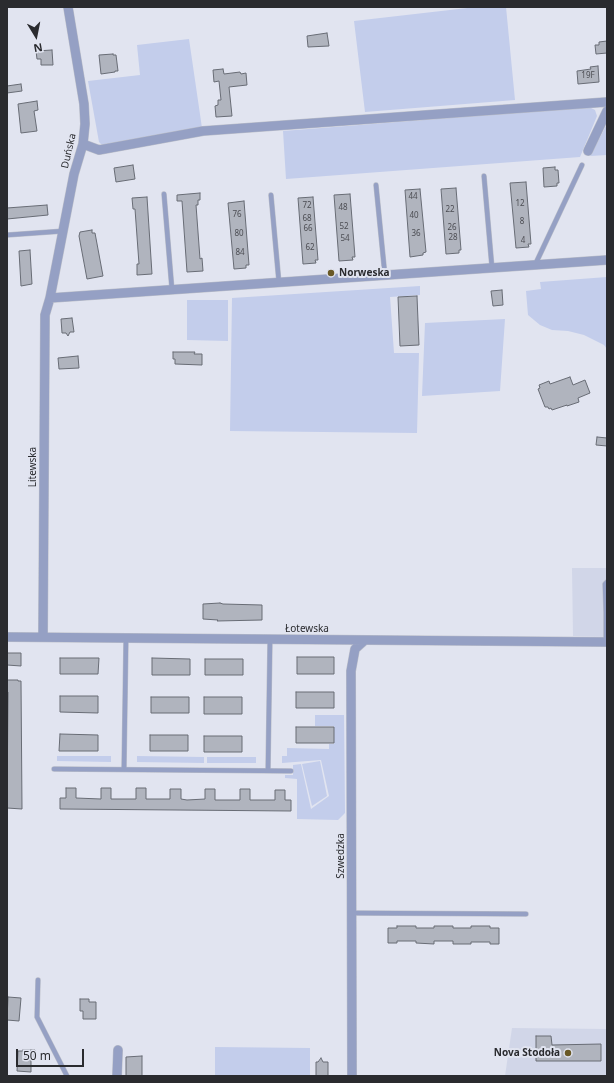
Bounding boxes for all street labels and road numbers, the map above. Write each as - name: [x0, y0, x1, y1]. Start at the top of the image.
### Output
- street label: Duńska: [59, 132, 79, 170]
- street label: Litewska: [27, 447, 39, 487]
- street label: Łotewska: [285, 623, 329, 635]
- street label: Szwedzka: [335, 833, 347, 879]

